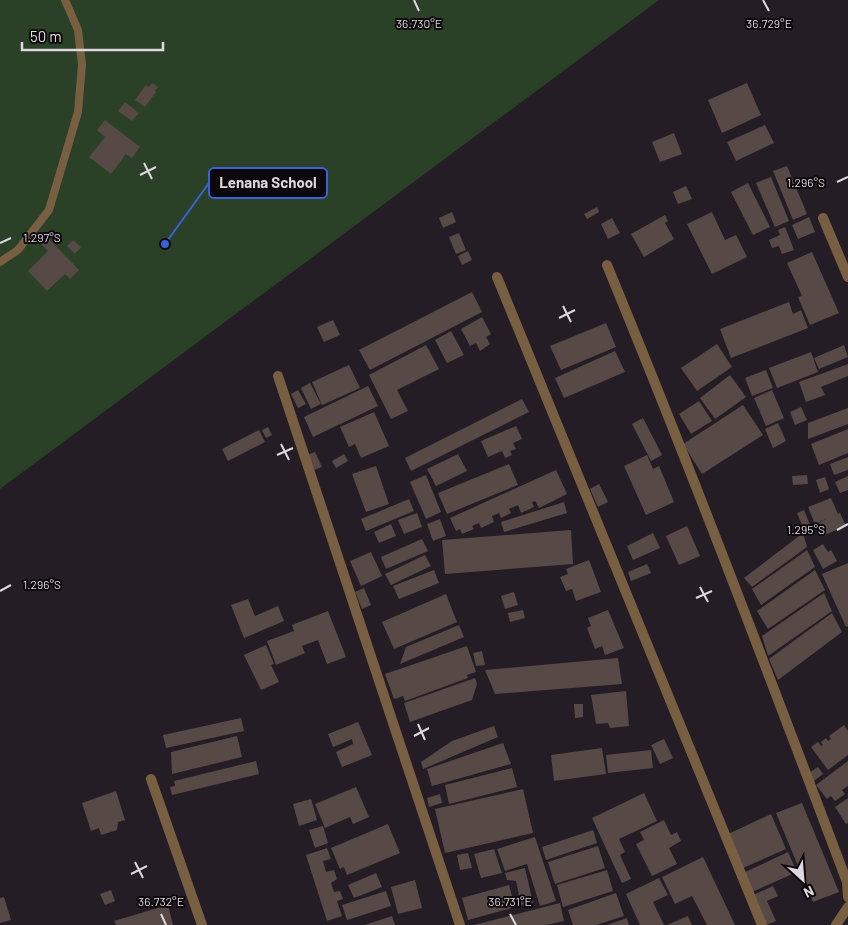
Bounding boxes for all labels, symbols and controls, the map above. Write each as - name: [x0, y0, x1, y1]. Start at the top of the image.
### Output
- text: 36.730°E: [396, 16, 442, 30]
- text: 36.729°E: [746, 16, 792, 30]
- scale bar: [22, 20, 164, 52]
- text: 50 m: [30, 27, 62, 45]
- callout: Lenana School: [209, 168, 327, 198]
- text: Lenana School: [219, 173, 317, 191]
- text: 1.296°S: [787, 175, 825, 189]
- text: 1.297°S: [23, 230, 61, 244]
- text: 1.295°S: [787, 522, 825, 536]
- text: 1.296°S: [23, 577, 61, 591]
- north arrow: [778, 855, 828, 905]
- text: N: [801, 882, 817, 902]
- text: 36.732°E: [138, 894, 184, 908]
- text: 36.731°E: [488, 894, 532, 908]

